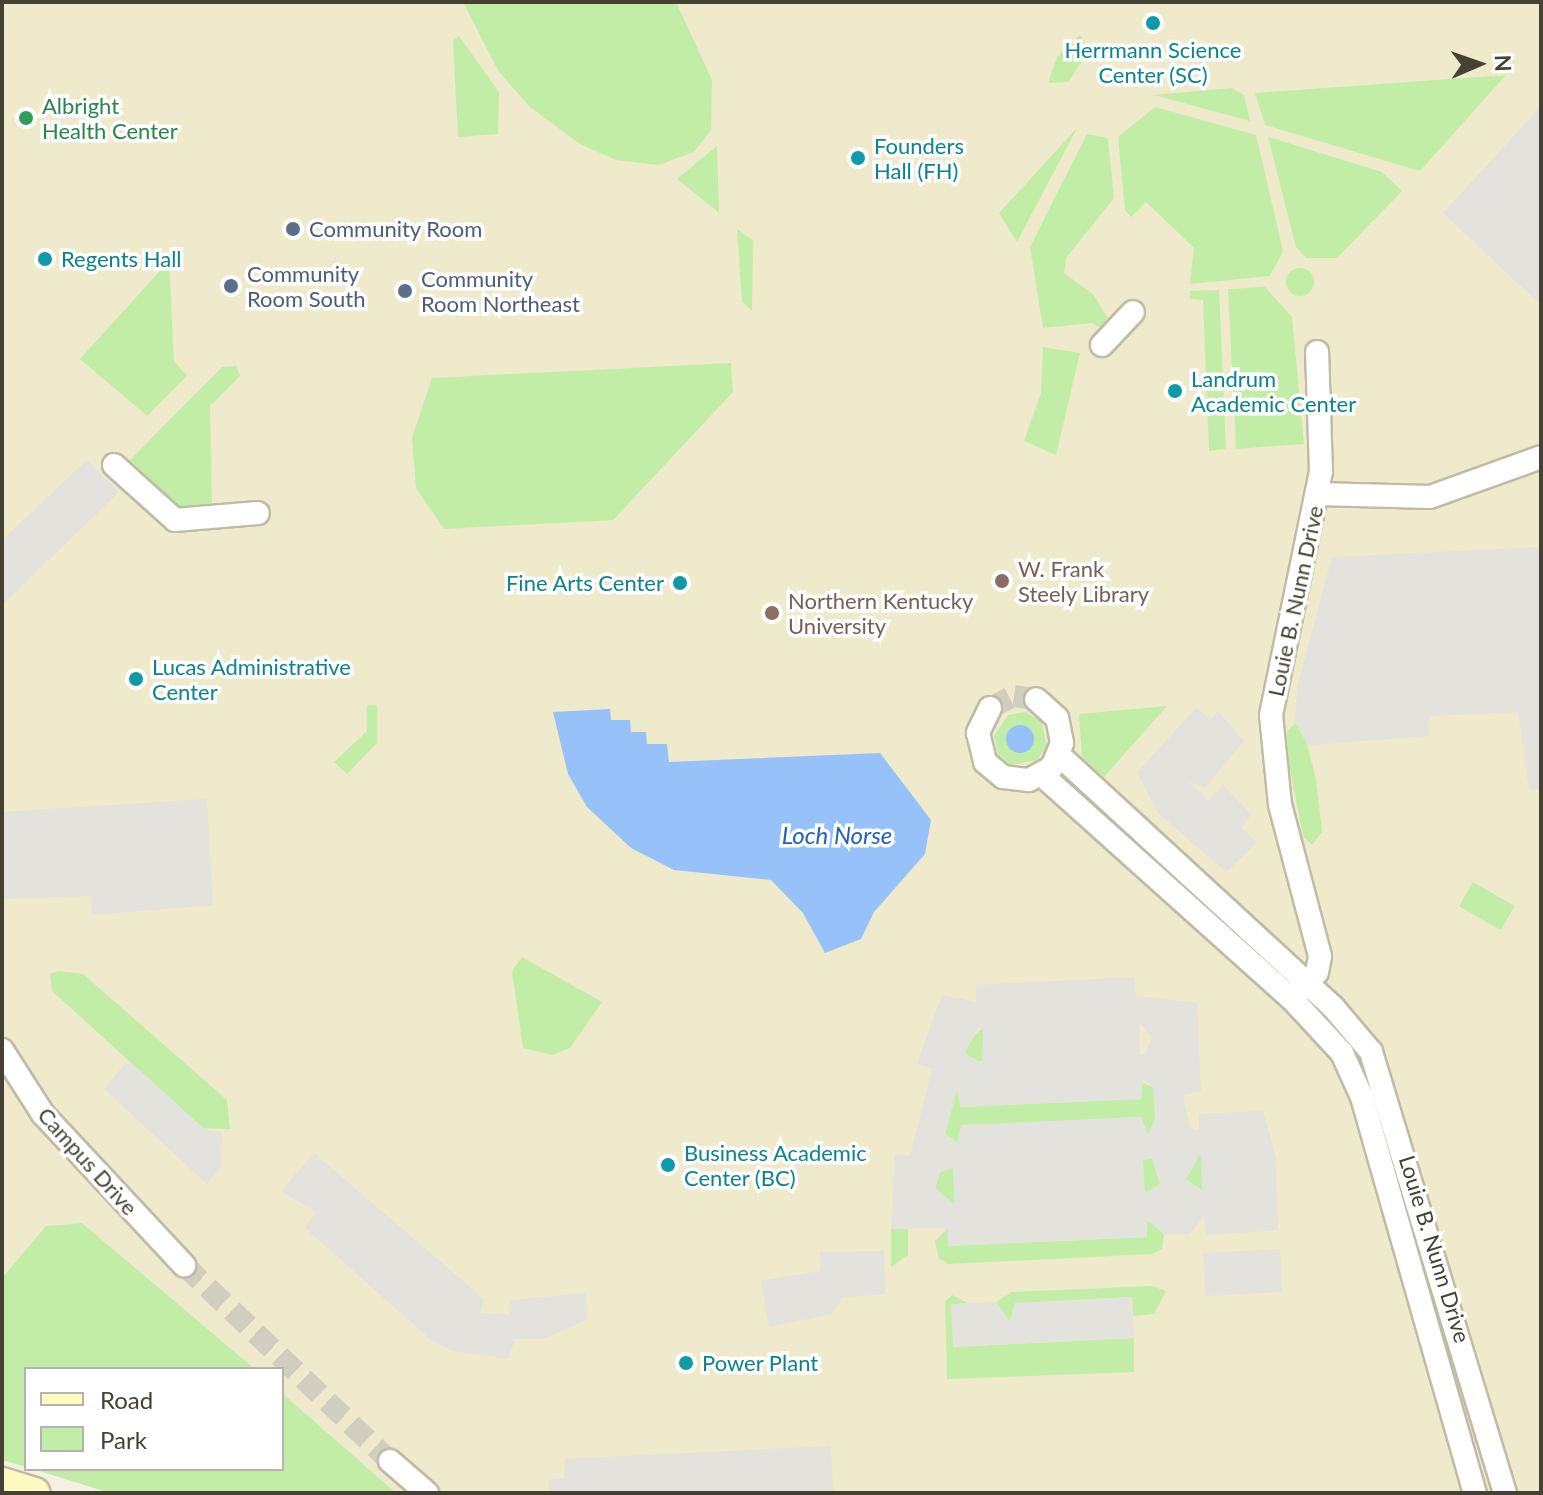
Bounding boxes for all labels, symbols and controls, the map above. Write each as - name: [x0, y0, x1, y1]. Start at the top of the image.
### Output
- marker: Herrmann Science Center (SC): [1144, 14, 1162, 32]
- north arrow: [1439, 24, 1519, 104]
- place label: Herrmann Science Center (SC): [1065, 36, 1241, 88]
- text: N: [1490, 54, 1517, 72]
- place label: Albright Health Center: [42, 92, 178, 144]
- marker: Albright Health Center: [17, 109, 35, 127]
- place label: Founders Hall (FH): [874, 132, 964, 184]
- marker: Founders Hall (FH): [849, 149, 867, 167]
- place label: Community Room: [309, 216, 483, 242]
- marker: Community Room: [284, 220, 302, 238]
- place label: Regents Hall: [61, 246, 182, 272]
- marker: Regents Hall: [36, 250, 54, 268]
- place label: Community Room South: [247, 260, 366, 312]
- place label: Community Room Northeast: [421, 265, 580, 316]
- marker: Community Room South: [222, 277, 240, 295]
- marker: Community Room Northeast: [396, 282, 414, 300]
- place label: Landrum Academic Center: [1191, 365, 1356, 416]
- marker: Landrum Academic Center: [1166, 382, 1184, 400]
- street label: Louie B. Nunn Drive: [1262, 503, 1328, 699]
- place label: W. Frank Steely Library: [1018, 555, 1150, 606]
- place label: Fine Arts Center: [505, 570, 664, 596]
- marker: W. Frank Steely Library: [993, 572, 1011, 590]
- marker: Fine Arts Center: [671, 574, 689, 592]
- place label: Northern Kentucky University: [788, 587, 973, 638]
- marker: Northern Kentucky University: [763, 604, 781, 622]
- place label: Lucas Administrative Center: [152, 653, 352, 704]
- marker: Lucas Administrative Center: [127, 670, 145, 688]
- water label: Loch Norse: [782, 821, 892, 849]
- street label: Campus Drive: [33, 1102, 143, 1220]
- place label: Business Academic Center (BC): [684, 1139, 867, 1190]
- street label: Louie B. Nunn Drive: [1394, 1152, 1476, 1346]
- marker: Business Academic Center (BC): [659, 1156, 677, 1174]
- place label: Power Plant: [702, 1350, 819, 1376]
- marker: Power Plant: [677, 1354, 695, 1372]
- legend: [24, 1367, 284, 1471]
- text: Road: [100, 1385, 153, 1414]
- text: Park: [100, 1425, 147, 1454]

